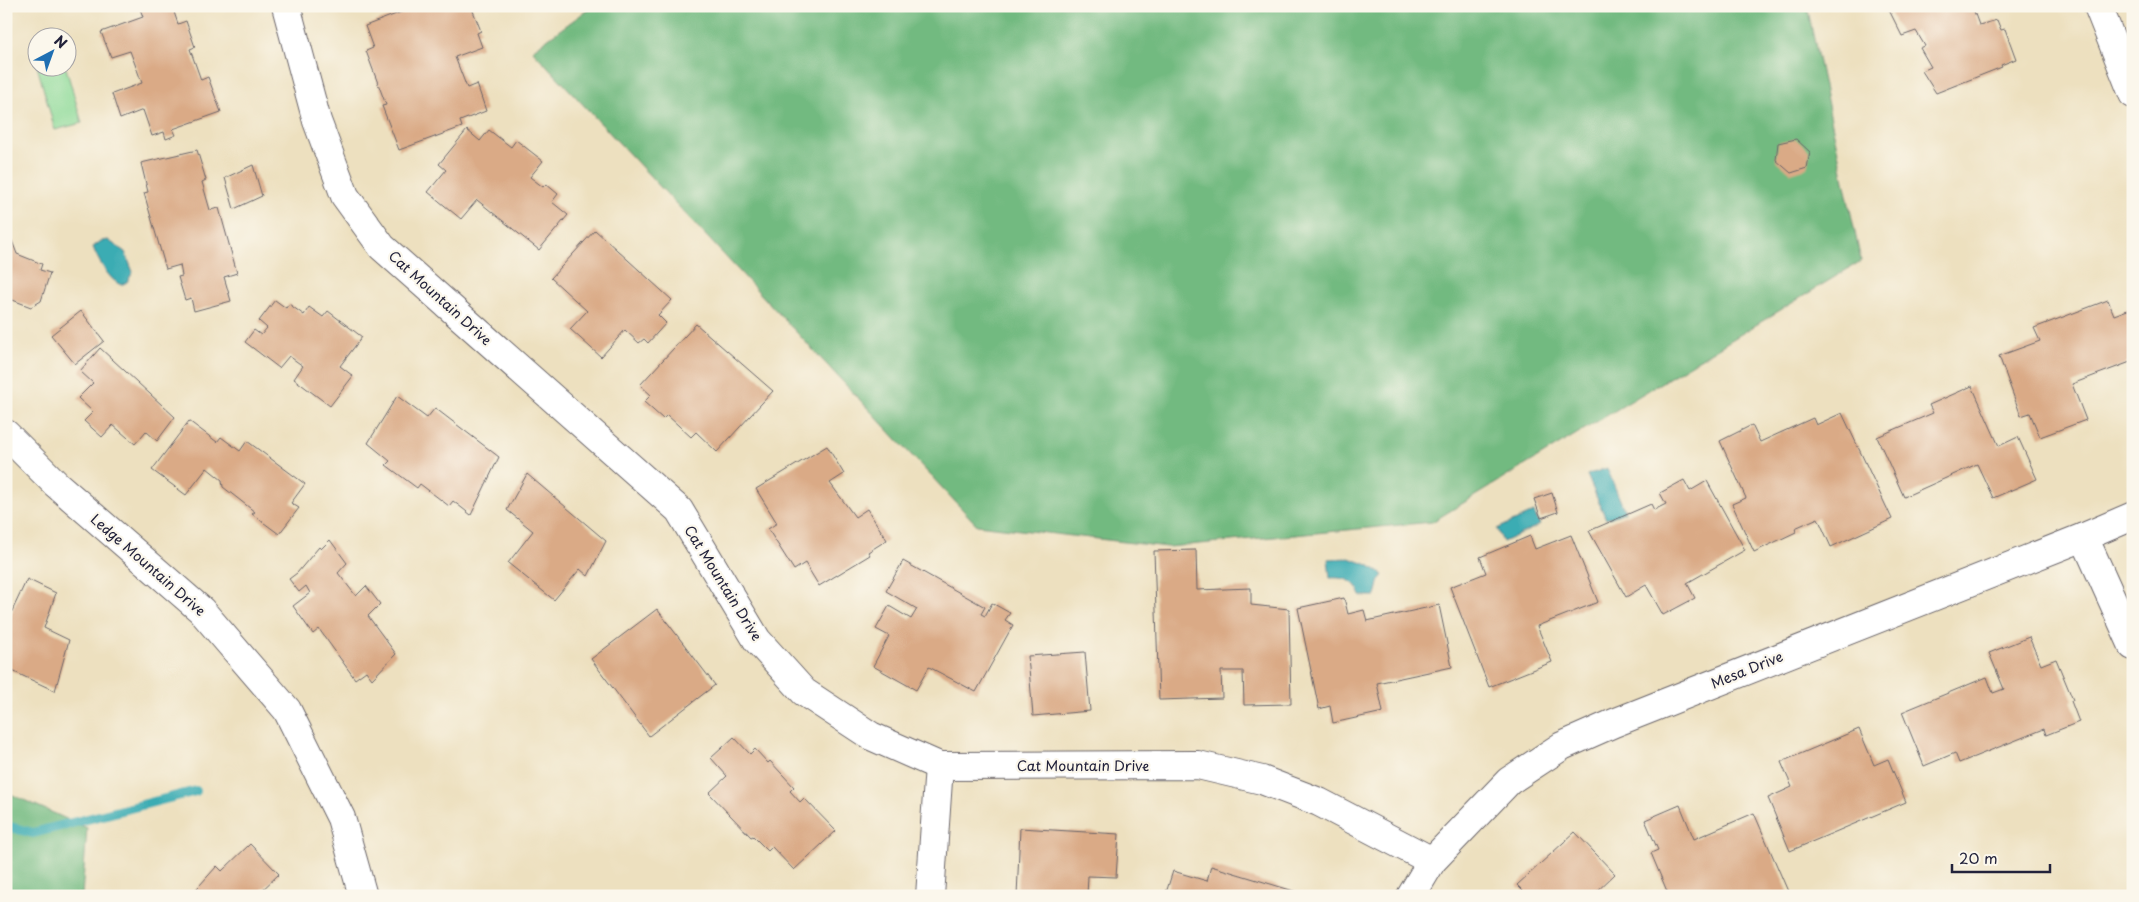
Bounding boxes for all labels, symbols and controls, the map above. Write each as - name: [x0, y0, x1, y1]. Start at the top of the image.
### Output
- north arrow: [28, 28, 78, 78]
- text: N: [50, 30, 72, 53]
- street label: Cat Mountain Drive: [384, 245, 497, 350]
- street label: Ledge Mountain Drive: [86, 509, 210, 621]
- street label: Cat Mountain Drive: [679, 521, 767, 645]
- street label: Mesa Drive: [1708, 646, 1786, 694]
- street label: Cat Mountain Drive: [1017, 755, 1149, 776]
- scale bar: [1952, 842, 2049, 874]
- text: 20 m: [1959, 846, 1998, 869]

